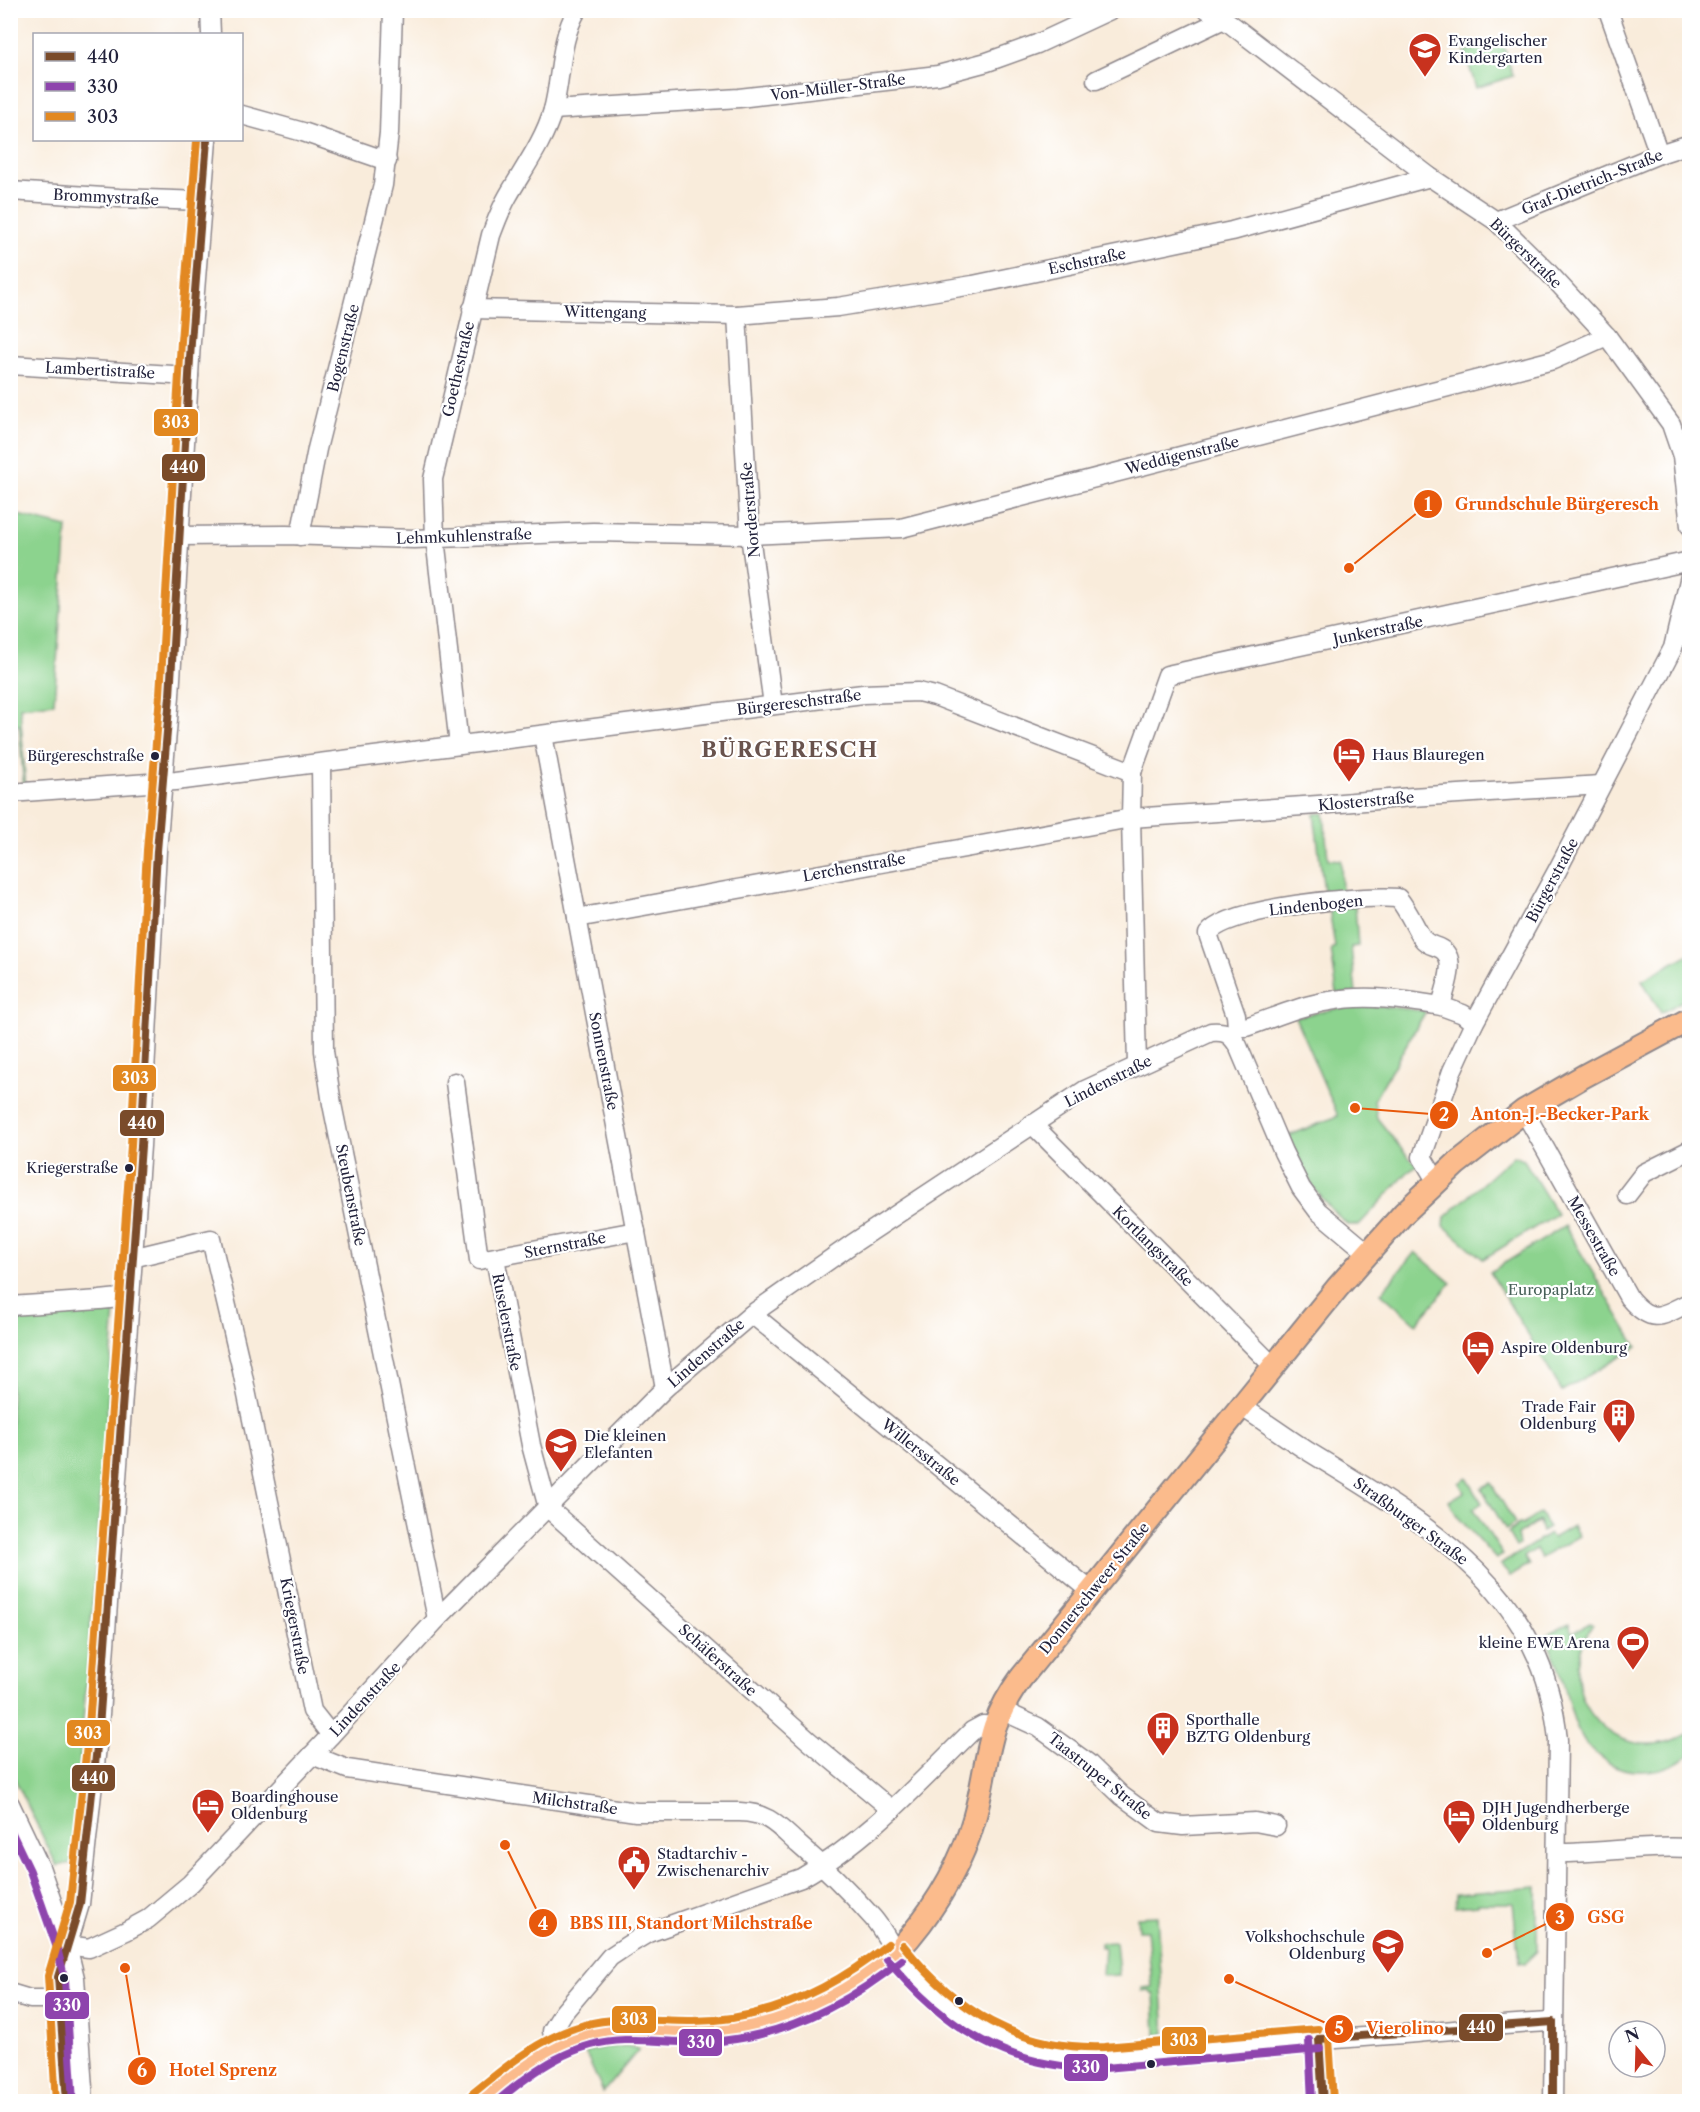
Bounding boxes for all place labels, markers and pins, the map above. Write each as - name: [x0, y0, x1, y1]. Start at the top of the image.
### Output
- school or university icon: Evangelischer Kindergarten: [1407, 31, 1443, 78]
- place label: Evangelischer Kindergarten: [1448, 31, 1548, 67]
- callout: Grundschule Bürgeresch: [1413, 487, 1671, 521]
- hotel icon: Haus Blauregen: [1331, 736, 1367, 783]
- place label: Haus Blauregen: [1372, 745, 1485, 764]
- place label: Bürgereschstraße: [27, 747, 144, 765]
- marker: Bürgereschstraße: [149, 750, 161, 762]
- callout: Anton-J.-Becker-Park: [1429, 1098, 1661, 1132]
- place label: Kriegerstraße: [26, 1159, 118, 1177]
- marker: Kriegerstraße: [123, 1162, 135, 1174]
- hotel icon: Aspire Oldenburg: [1460, 1329, 1496, 1376]
- place label: Aspire Oldenburg: [1500, 1338, 1627, 1357]
- place label: Trade Fair Oldenburg: [1520, 1397, 1597, 1433]
- building icon: Trade Fair Oldenburg: [1601, 1397, 1637, 1444]
- school or university icon: Die kleinen Elefanten: [543, 1426, 579, 1473]
- place label: Die kleinen Elefanten: [584, 1426, 667, 1462]
- sports icon: kleine EWE Arena: [1615, 1624, 1651, 1671]
- place label: kleine EWE Arena: [1479, 1633, 1610, 1652]
- building icon: Sporthalle BZTG Oldenburg: [1145, 1710, 1181, 1757]
- place label: Sporthalle BZTG Oldenburg: [1186, 1710, 1310, 1746]
- hotel icon: Boardinghouse Oldenburg: [190, 1787, 226, 1834]
- place label: Boardinghouse Oldenburg: [231, 1787, 338, 1823]
- hotel icon: DJH Jugendherberge Oldenburg: [1441, 1798, 1477, 1845]
- place label: DJH Jugendherberge Oldenburg: [1482, 1798, 1630, 1834]
- public building icon: Stadtarchiv - Zwischenarchiv: [616, 1844, 652, 1891]
- place label: Stadtarchiv - Zwischenarchiv: [657, 1844, 770, 1880]
- callout: GSG: [1545, 1900, 1637, 1934]
- callout: BBS III, Standort Milchstraße: [528, 1906, 824, 1940]
- place label: Volkshochschule Oldenburg: [1244, 1927, 1365, 1963]
- school or university icon: Volkshochschule Oldenburg: [1370, 1927, 1406, 1974]
- unlabelled marker: [58, 1972, 70, 1984]
- unlabelled marker: [953, 1995, 965, 2007]
- callout: Vierolino: [1324, 2012, 1456, 2046]
- callout: Hotel Sprenz: [127, 2054, 289, 2088]
- unlabelled marker: [1145, 2058, 1157, 2070]

